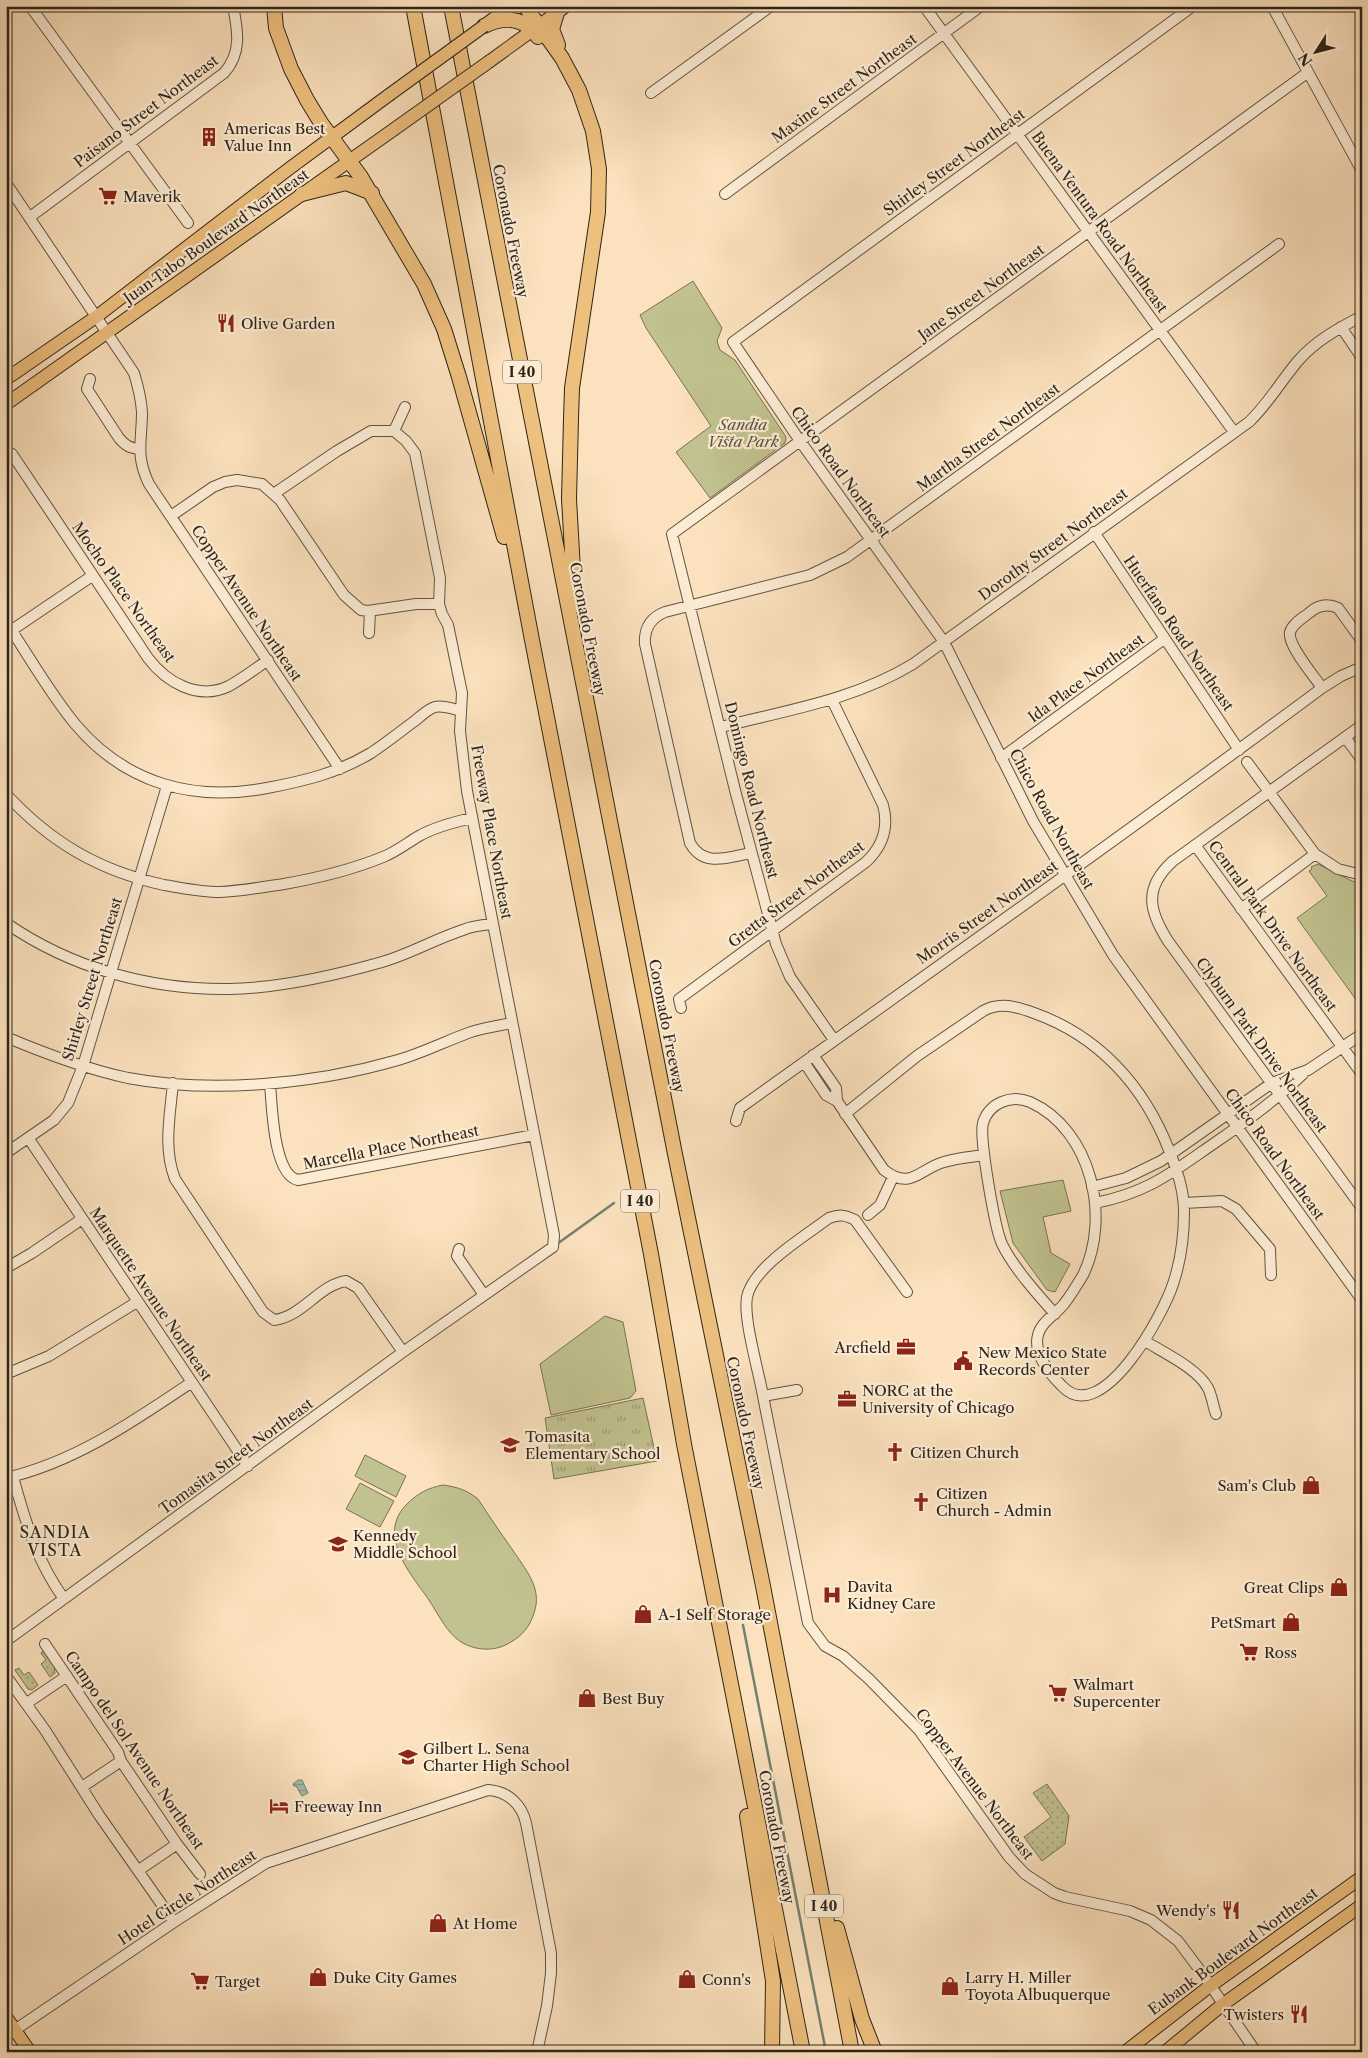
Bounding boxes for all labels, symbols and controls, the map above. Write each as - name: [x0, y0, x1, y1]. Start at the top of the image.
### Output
- north arrow: [1290, 28, 1340, 78]
- street label: Maxine Street Northeast: [768, 29, 921, 147]
- text: N: [1295, 49, 1316, 70]
- street label: Paisano Street Northeast: [70, 50, 223, 172]
- street label: Shirley Street Northeast: [879, 104, 1029, 220]
- place label: Americas Best Value Inn: [223, 119, 326, 155]
- building icon: Americas Best Value Inn: [198, 126, 220, 148]
- street label: Buena Ventura Road Northeast: [1028, 127, 1173, 317]
- street label: Coronado Freeway: [489, 162, 533, 300]
- street label: Juan Tabo Boulevard Northeast: [118, 164, 313, 309]
- supermarket icon: Maverik: [97, 185, 119, 207]
- place label: Maverik: [123, 187, 183, 206]
- street label: Jane Street Northeast: [912, 239, 1048, 345]
- restaurant icon: Olive Garden: [215, 312, 237, 334]
- place label: Olive Garden: [241, 314, 336, 333]
- road number: I 40: [503, 361, 541, 384]
- street label: Martha Street Northeast: [913, 378, 1064, 495]
- street label: Chico Road Northeast: [787, 403, 896, 542]
- park label: Sandia Vista Park: [707, 415, 779, 451]
- street label: Dorothy Street Northeast: [975, 483, 1132, 604]
- street label: Mocho Place Northeast: [68, 518, 180, 667]
- street label: Copper Avenue Northeast: [187, 521, 307, 685]
- street label: Huerfano Road Northeast: [1120, 552, 1239, 715]
- street label: Coronado Freeway: [566, 560, 610, 698]
- street label: Ida Place Northeast: [1024, 629, 1148, 727]
- street label: Domingo Road Northeast: [721, 700, 783, 881]
- street label: Freeway Place Northeast: [467, 743, 517, 921]
- street label: Chico Road Northeast: [1005, 745, 1099, 893]
- street label: Gretta Street Northeast: [724, 836, 868, 951]
- street label: Central Park Drive Northeast: [1205, 837, 1342, 1016]
- street label: Morris Street Northeast: [913, 856, 1062, 968]
- street label: Shirley Street Northeast: [58, 894, 126, 1063]
- street label: Clyburn Park Drive Northeast: [1192, 954, 1332, 1137]
- street label: Coronado Freeway: [645, 957, 689, 1095]
- street label: Chico Road Northeast: [1221, 1085, 1330, 1224]
- street label: Marcella Place Northeast: [301, 1120, 481, 1173]
- road number: I 40: [621, 1190, 659, 1212]
- street label: Marquette Avenue Northeast: [86, 1203, 217, 1385]
- office icon: Arcfield: [895, 1336, 917, 1358]
- place label: Arcfield: [833, 1338, 891, 1357]
- place label: New Mexico State Records Center: [978, 1343, 1107, 1379]
- public building icon: New Mexico State Records Center: [952, 1350, 974, 1372]
- street label: Coronado Freeway: [723, 1355, 770, 1492]
- place label: NORC at the University of Chicago: [862, 1381, 1015, 1417]
- office icon: NORC at the University of Chicago: [836, 1388, 858, 1410]
- street label: Tomasita Street Northeast: [155, 1393, 317, 1518]
- place label: Tomasita Elementary School: [525, 1427, 661, 1463]
- school or university icon: Tomasita Elementary School: [499, 1434, 521, 1456]
- church icon: Citizen Church: [884, 1441, 906, 1463]
- place label: Citizen Church: [910, 1443, 1020, 1462]
- shop icon: Sam's Club: [1300, 1474, 1322, 1496]
- place label: Sam's Club: [1217, 1476, 1296, 1495]
- place label: Citizen Church - Admin: [936, 1484, 1052, 1520]
- church icon: Citizen Church - Admin: [910, 1491, 932, 1513]
- district label: SANDIA VISTA: [19, 1522, 91, 1560]
- place label: Kennedy Middle School: [353, 1526, 457, 1562]
- school or university icon: Kennedy Middle School: [327, 1533, 349, 1555]
- shop icon: Great Clips: [1328, 1576, 1350, 1598]
- place label: Davita Kidney Care: [847, 1577, 936, 1613]
- place label: Great Clips: [1244, 1578, 1324, 1597]
- hospital icon: Davita Kidney Care: [821, 1584, 843, 1606]
- shop icon: A-1 Self Storage: [632, 1603, 654, 1625]
- place label: A-1 Self Storage: [657, 1605, 771, 1624]
- shop icon: PetSmart: [1280, 1611, 1302, 1633]
- place label: PetSmart: [1210, 1613, 1277, 1632]
- supermarket icon: Ross: [1238, 1641, 1260, 1663]
- place label: Ross: [1264, 1643, 1297, 1662]
- street label: Campo del Sol Avenue Northeast: [61, 1647, 209, 1853]
- place label: Walmart Supercenter: [1072, 1675, 1161, 1711]
- supermarket icon: Walmart Supercenter: [1047, 1682, 1069, 1704]
- shop icon: Best Buy: [576, 1687, 598, 1709]
- place label: Best Buy: [602, 1689, 665, 1708]
- street label: Copper Avenue Northeast: [912, 1705, 1039, 1864]
- place label: Gilbert L. Sena Charter High School: [423, 1739, 570, 1775]
- school or university icon: Gilbert L. Sena Charter High School: [397, 1746, 419, 1768]
- street label: Coronado Freeway: [755, 1768, 799, 1906]
- hotel icon: Freeway Inn: [268, 1795, 290, 1817]
- place label: Freeway Inn: [294, 1797, 383, 1816]
- street label: Hotel Circle Northeast: [114, 1845, 260, 1949]
- street label: Eubank Boulevard Northeast: [1145, 1883, 1322, 2019]
- road number: I 40: [805, 1894, 843, 1918]
- restaurant icon: Wendy's: [1220, 1899, 1242, 1921]
- place label: Wendy's: [1155, 1901, 1216, 1920]
- shop icon: At Home: [427, 1912, 449, 1934]
- place label: At Home: [452, 1914, 517, 1933]
- shop icon: Duke City Games: [307, 1966, 329, 1988]
- place label: Duke City Games: [333, 1968, 457, 1987]
- shop icon: Conn's: [676, 1968, 698, 1990]
- place label: Larry H. Miller Toyota Albuquerque: [965, 1968, 1111, 2004]
- supermarket icon: Target: [189, 1970, 211, 1992]
- place label: Conn's: [702, 1970, 751, 1989]
- place label: Target: [215, 1972, 261, 1991]
- shop icon: Larry H. Miller Toyota Albuquerque: [939, 1975, 961, 1997]
- restaurant icon: Twisters: [1288, 2003, 1310, 2025]
- place label: Twisters: [1223, 2005, 1284, 2024]

